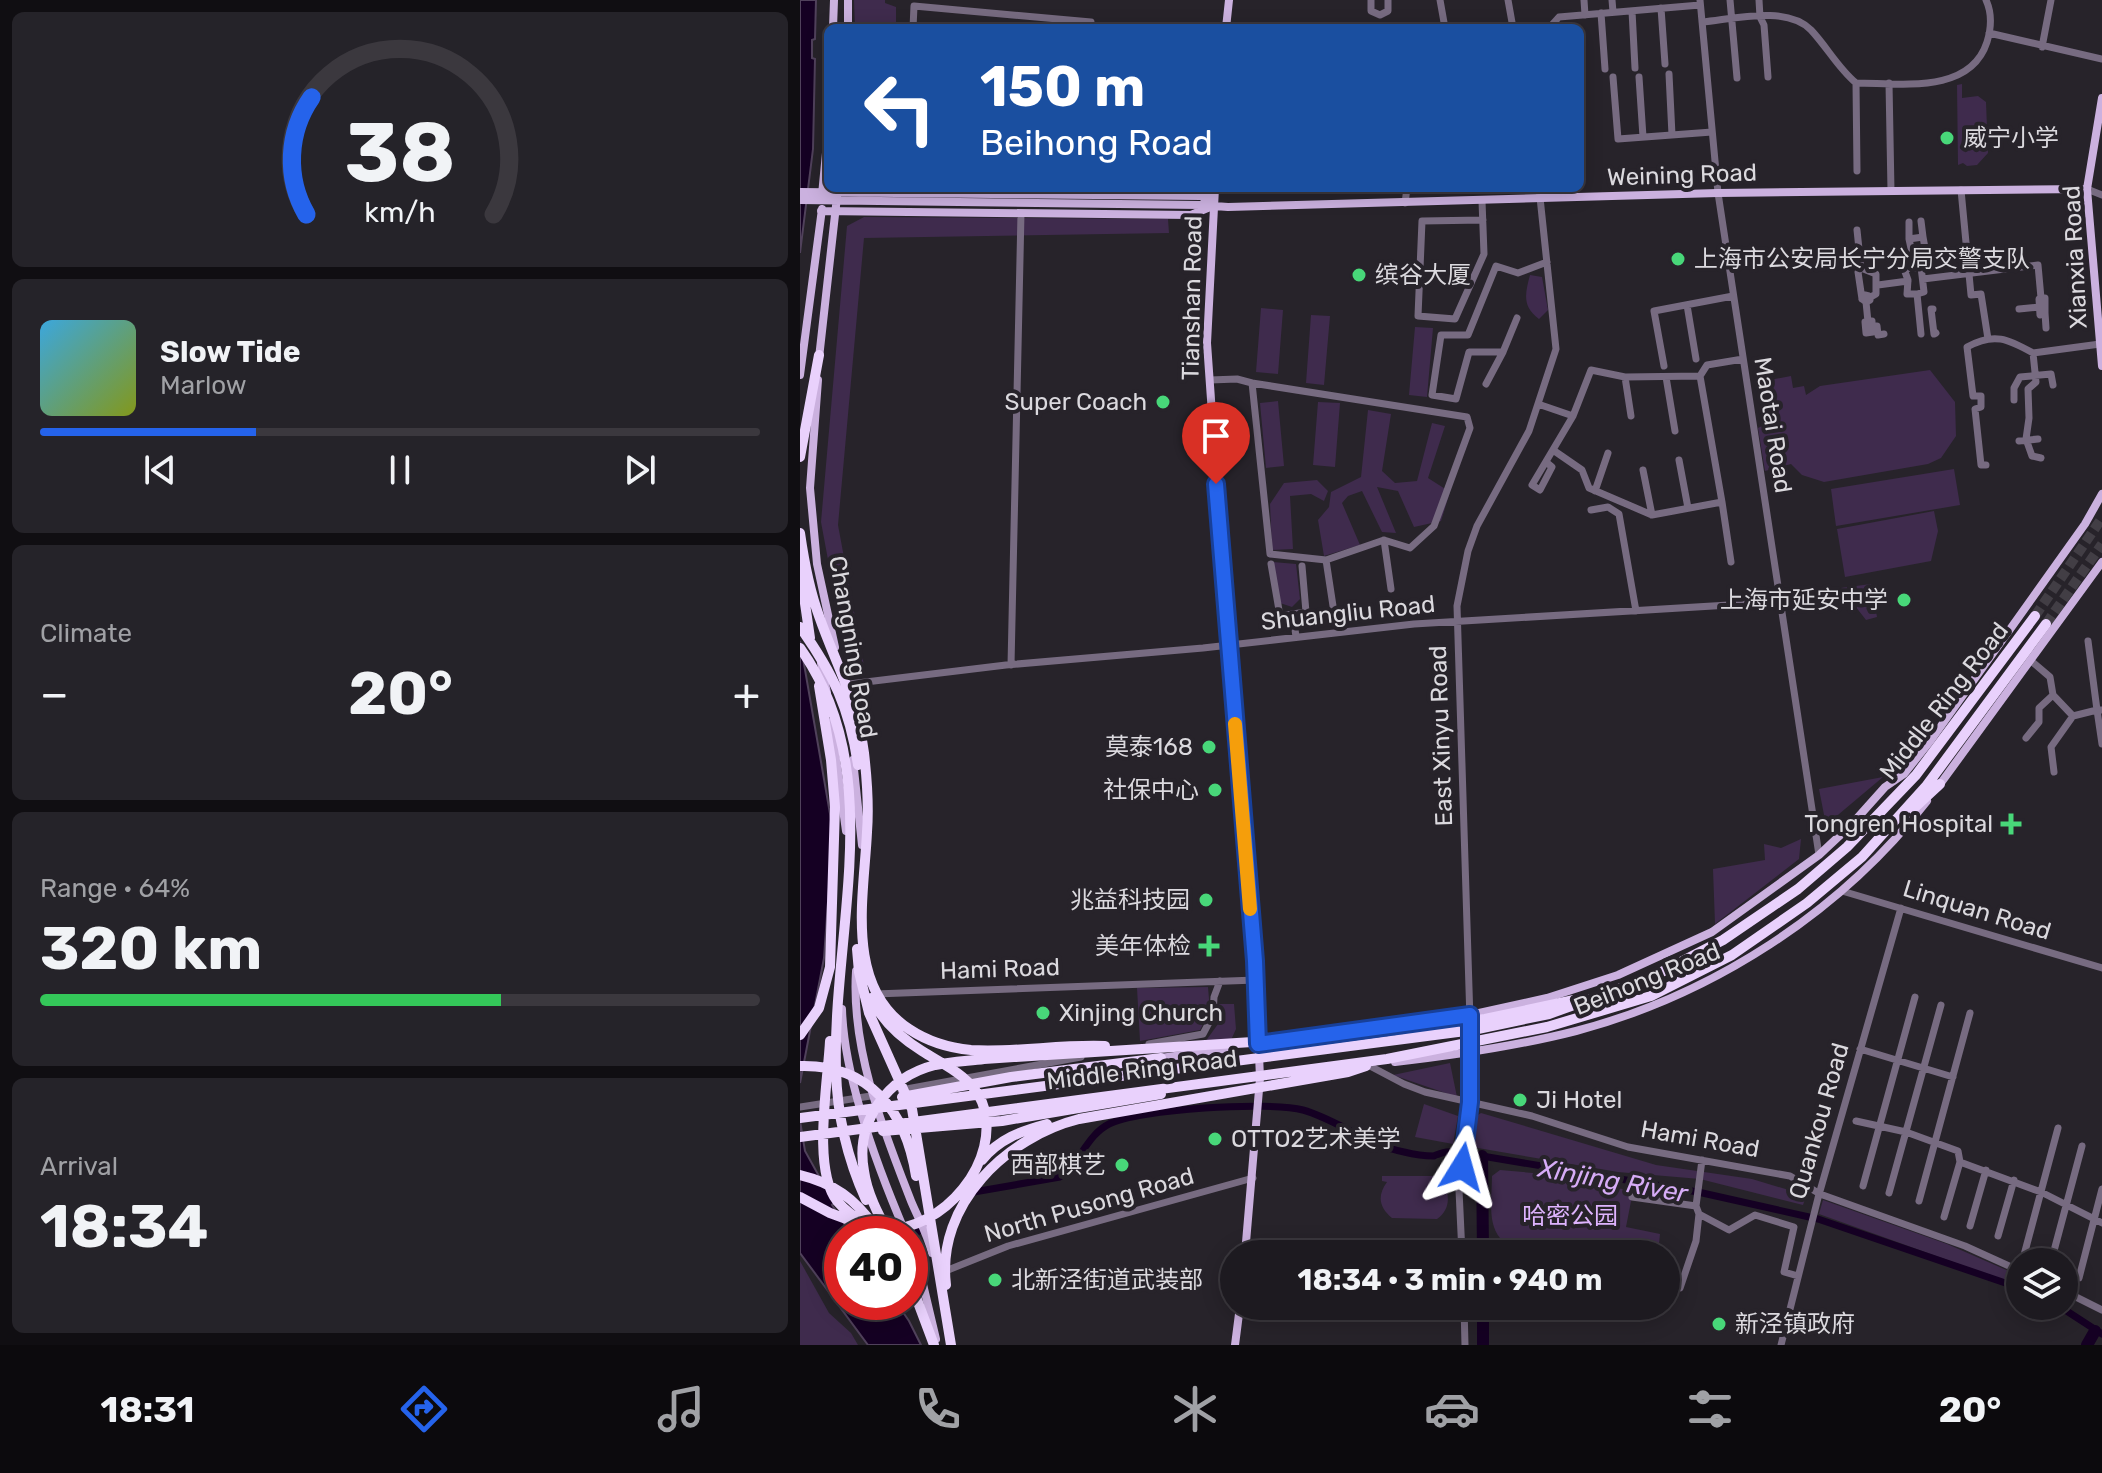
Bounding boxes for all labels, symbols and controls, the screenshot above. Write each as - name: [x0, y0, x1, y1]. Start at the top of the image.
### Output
- text: 150 m: [980, 54, 1145, 120]
- icon: left: [848, 56, 952, 160]
- text: 38: [344, 103, 456, 202]
- text: Beihong Road: [980, 121, 1213, 164]
- place label: 威宁小学: [1963, 124, 2059, 152]
- marker: 威宁小学: [1938, 129, 1956, 147]
- street label: Weining Road: [1607, 158, 1757, 192]
- street label: Xianxia Road: [2057, 185, 2093, 329]
- text: km/h: [364, 195, 436, 229]
- street label: Tianshan Road: [1177, 215, 1207, 381]
- place label: 上海市公安局长宁分局交警支队: [1694, 245, 2030, 273]
- marker: 上海市公安局长宁分局交警支队: [1669, 250, 1687, 268]
- place label: 缤谷大厦: [1375, 261, 1471, 289]
- marker: 缤谷大厦: [1350, 266, 1368, 284]
- text: Slow Tide: [160, 334, 300, 370]
- street label: Maotai Road: [1748, 355, 1798, 495]
- text: Marlow: [160, 370, 247, 401]
- place label: Super Coach: [1005, 388, 1147, 416]
- marker: Super Coach: [1154, 393, 1172, 411]
- pin: [1182, 402, 1250, 484]
- icon: arrive: [1194, 414, 1238, 458]
- icon: previous: [138, 448, 182, 492]
- icon: pause: [378, 448, 422, 492]
- icon: next: [618, 448, 662, 492]
- street label: Changning Road: [823, 554, 883, 740]
- place label: 上海市延安中学: [1720, 586, 1888, 614]
- street label: Shuangliu Road: [1260, 590, 1436, 636]
- marker: 上海市延安中学: [1895, 591, 1913, 609]
- street label: Middle Ring Road: [1874, 617, 2014, 785]
- text: Climate: [40, 618, 132, 649]
- street label: East Xinyu Road: [1424, 645, 1458, 827]
- text: 20°: [348, 658, 453, 729]
- text: −: [40, 668, 69, 720]
- text: +: [733, 668, 760, 720]
- place label: 莫泰168: [1105, 733, 1193, 761]
- marker: 莫泰168: [1200, 738, 1218, 756]
- place label: 社保中心: [1103, 776, 1199, 804]
- marker: 社保中心: [1206, 781, 1224, 799]
- place label: Tongren Hospital: [1804, 810, 1993, 838]
- marker: Tongren Hospital: [2000, 813, 2022, 835]
- text: Range · 64%: [40, 873, 190, 904]
- street label: Linquan Road: [1900, 874, 2054, 946]
- place label: 兆益科技园: [1070, 886, 1190, 914]
- marker: 兆益科技园: [1197, 891, 1215, 909]
- text: 320 km: [40, 913, 262, 984]
- place label: 美年体检: [1095, 932, 1191, 960]
- marker: 美年体检: [1198, 935, 1220, 957]
- street label: Beihong Road: [1570, 937, 1724, 1021]
- street label: Hami Road: [939, 953, 1061, 985]
- place label: Xinjing Church: [1059, 999, 1223, 1027]
- marker: Xinjing Church: [1034, 1004, 1052, 1022]
- street label: Quankou Road: [1783, 1040, 1855, 1202]
- street label: Middle Ring Road: [1045, 1044, 1239, 1096]
- place label: Ji Hotel: [1536, 1086, 1622, 1114]
- marker: Ji Hotel: [1511, 1091, 1529, 1109]
- street label: Hami Road: [1638, 1115, 1762, 1163]
- place label: OTTO2艺术美学: [1231, 1125, 1401, 1153]
- position arrow: [1420, 1125, 1504, 1209]
- marker: OTTO2艺术美学: [1206, 1130, 1224, 1148]
- text: Arrival: [40, 1151, 118, 1182]
- place label: 西部棋艺: [1010, 1151, 1106, 1179]
- water label: Xinjing River: [1534, 1152, 1691, 1210]
- marker: 西部棋艺: [1113, 1156, 1131, 1174]
- street label: North Pusong Road: [981, 1162, 1197, 1248]
- text: 18:34: [40, 1191, 208, 1262]
- park label: 哈密公园: [1522, 1202, 1618, 1230]
- speed limit sign: 40: [824, 1216, 928, 1320]
- map controls: [2006, 1248, 2078, 1320]
- button: layers: [2006, 1248, 2078, 1320]
- text: 18:34 · 3 min · 940 m: [1298, 1262, 1602, 1298]
- place label: 北新泾街道武装部: [1011, 1266, 1203, 1294]
- marker: 北新泾街道武装部: [986, 1271, 1004, 1289]
- place label: 新泾镇政府: [1735, 1310, 1855, 1338]
- marker: 新泾镇政府: [1710, 1315, 1728, 1333]
- icon: directions: [396, 1381, 452, 1437]
- icon: music: [653, 1381, 709, 1437]
- icon: phone: [910, 1381, 966, 1437]
- icon: climate: [1167, 1381, 1223, 1437]
- icon: car: [1424, 1381, 1480, 1437]
- icon: filters: [1682, 1381, 1738, 1437]
- text: 18:31: [101, 1388, 194, 1431]
- text: 20°: [1939, 1388, 2001, 1431]

